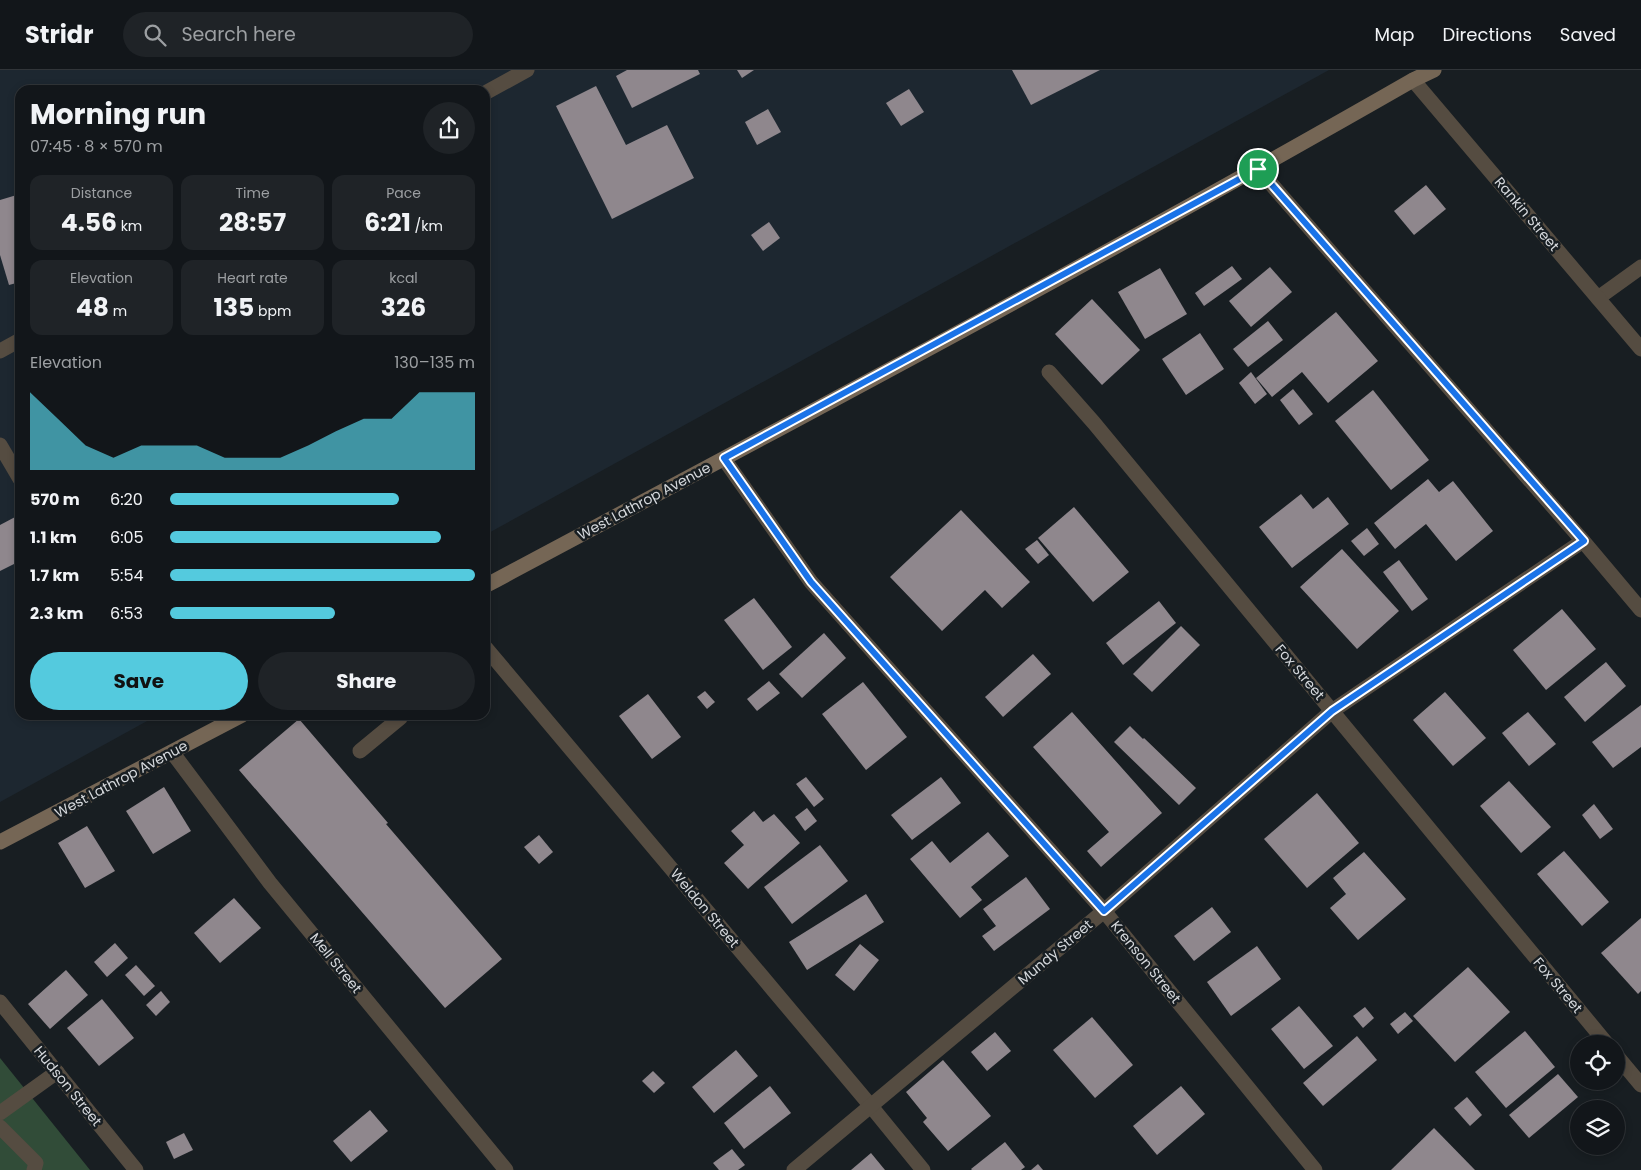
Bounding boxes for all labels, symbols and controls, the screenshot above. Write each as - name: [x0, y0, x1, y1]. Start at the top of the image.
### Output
- search box: [123, 12, 473, 57]
- text: Stridr: [25, 18, 93, 51]
- icon: search: [141, 21, 169, 49]
- text: Search here: [181, 21, 296, 48]
- text: Map: [1375, 22, 1414, 47]
- text: Directions: [1442, 22, 1532, 47]
- text: Saved: [1560, 22, 1616, 47]
- text: Morning run: [30, 95, 206, 134]
- button: share: [423, 102, 475, 154]
- text: 07:45 · 8 × 570 m: [30, 135, 163, 158]
- pin: [1237, 148, 1279, 190]
- icon: arrive: [1244, 155, 1272, 183]
- street label: Rankin Street: [1490, 173, 1564, 255]
- text: Distance: [71, 183, 132, 203]
- text: Time: [235, 183, 270, 203]
- text: Pace: [386, 183, 421, 203]
- text: 4.56: [61, 205, 117, 240]
- text: 28:57: [219, 205, 286, 240]
- text: 6:21: [364, 205, 411, 240]
- text: km: [117, 216, 142, 236]
- text: /km: [411, 216, 443, 236]
- text: Elevation: [70, 268, 133, 288]
- text: Heart rate: [217, 268, 288, 288]
- text: kcal: [389, 268, 418, 288]
- text: 48: [76, 290, 109, 325]
- text: 135: [214, 290, 254, 325]
- text: 326: [381, 290, 426, 325]
- text: m: [109, 301, 127, 321]
- text: bpm: [254, 301, 291, 321]
- text: Elevation: [30, 351, 102, 374]
- text: 130–135 m: [394, 351, 475, 374]
- street label: West Lathrop Avenue: [574, 457, 714, 545]
- text: 570 m: [30, 488, 80, 511]
- text: 6:20: [110, 488, 143, 511]
- text: 1.1 km: [30, 526, 77, 549]
- text: 6:05: [110, 526, 144, 549]
- text: 1.7 km: [30, 564, 79, 587]
- text: 5:54: [110, 564, 144, 587]
- text: 2.3 km: [30, 602, 84, 625]
- text: 6:53: [110, 602, 143, 625]
- street label: Fox Street: [1271, 640, 1329, 704]
- button: Save: [30, 652, 248, 710]
- button: Share: [258, 652, 475, 710]
- street label: West Lathrop Avenue: [51, 735, 191, 823]
- street label: Weldon Street: [666, 864, 744, 952]
- street label: Mundy Street: [1013, 915, 1097, 989]
- street label: Krenson Street: [1106, 916, 1186, 1008]
- street label: Mell Street: [305, 929, 367, 997]
- street label: Fox Street: [1529, 953, 1587, 1017]
- map controls: [1570, 1035, 1625, 1155]
- button: locate: [1570, 1035, 1625, 1090]
- street label: Hudson Street: [29, 1042, 107, 1130]
- button: layers: [1570, 1100, 1625, 1155]

